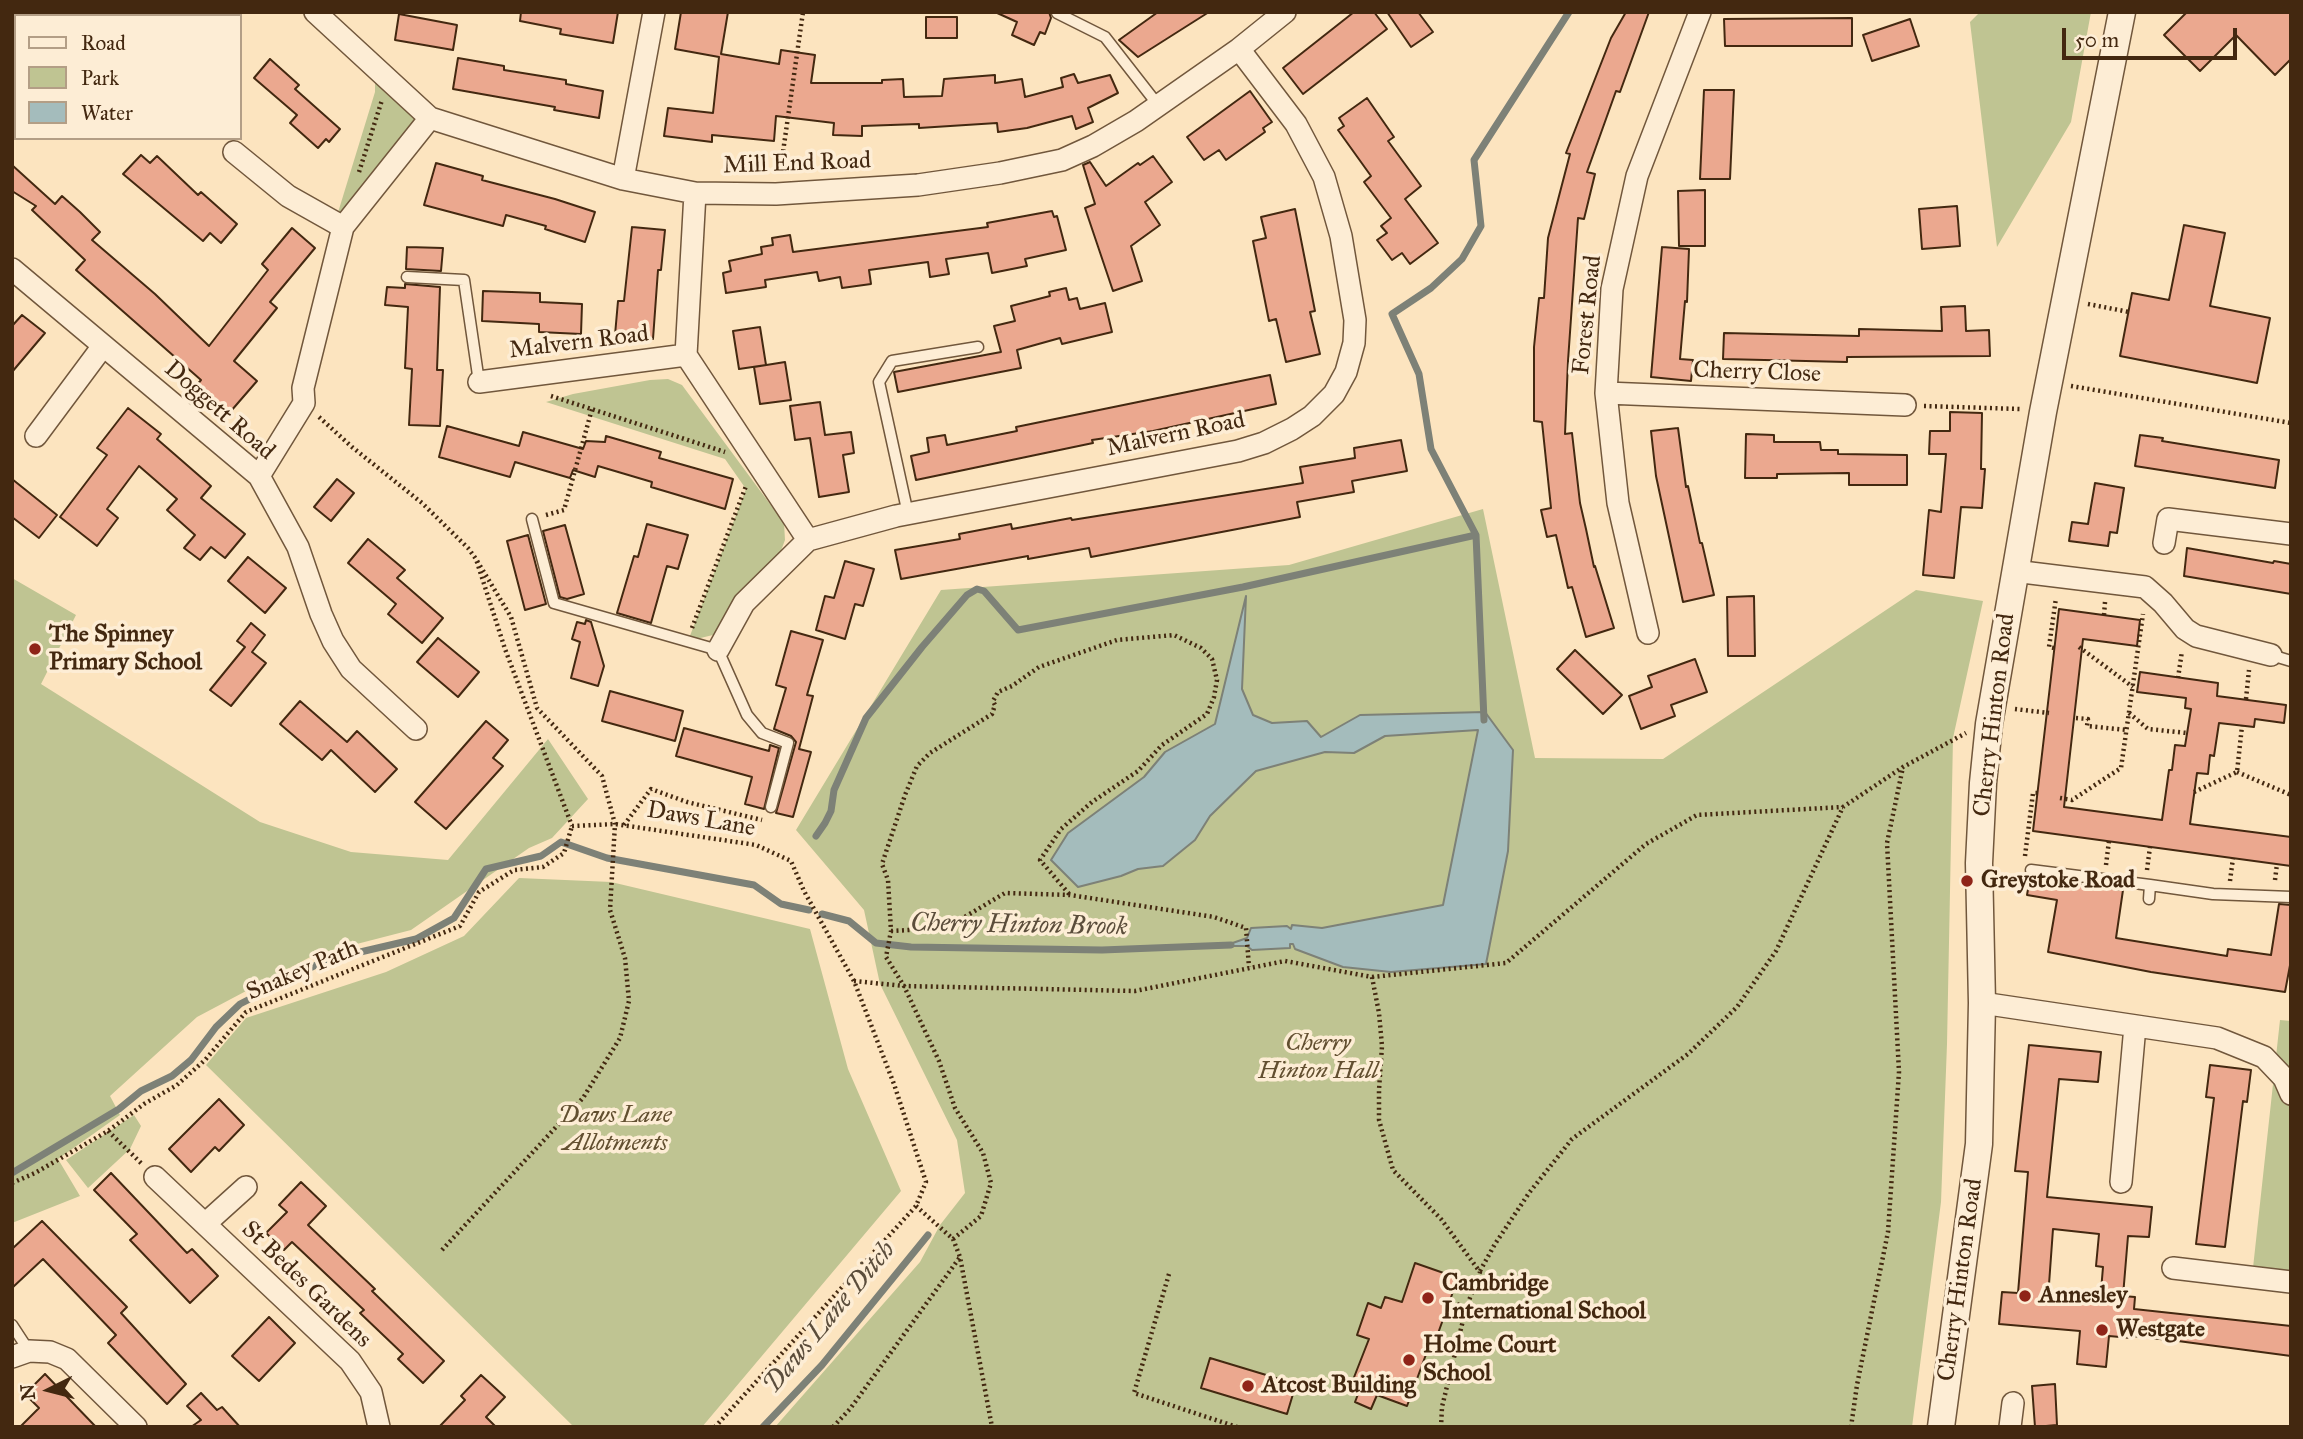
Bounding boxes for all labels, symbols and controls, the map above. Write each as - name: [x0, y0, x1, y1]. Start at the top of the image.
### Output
- legend: [14, 14, 242, 140]
- scale bar: [2065, 14, 2240, 58]
- text: 50 m: [2075, 27, 2119, 53]
- text: Road: [81, 30, 126, 56]
- text: Park: [81, 65, 119, 91]
- text: Water: [81, 100, 133, 126]
- street label: Mill End Road: [723, 147, 871, 181]
- street label: Forest Road: [1567, 254, 1609, 376]
- street label: Malvern Road: [507, 320, 651, 366]
- street label: Doggett Road: [158, 355, 280, 467]
- street label: Cherry Close: [1693, 356, 1821, 390]
- street label: Malvern Road: [1104, 406, 1248, 464]
- street label: Cherry Hinton Road: [1968, 612, 2022, 818]
- place label: The Spinney Primary School: [49, 621, 202, 677]
- marker: The Spinney Primary School: [27, 641, 43, 657]
- street label: Daws Lane: [645, 796, 757, 844]
- place label: Greystoke Road: [1981, 867, 2135, 895]
- marker: Greystoke Road: [1959, 873, 1975, 889]
- water label: Cherry Hinton Brook: [910, 909, 1128, 943]
- street label: Snakey Path: [242, 934, 364, 1008]
- park label: Cherry Hinton Hall: [1258, 1030, 1378, 1086]
- park label: Daws Lane Allotments: [558, 1102, 672, 1158]
- street label: Cherry Hinton Road: [1933, 1177, 1989, 1383]
- street label: St Bedes Gardens: [235, 1216, 377, 1354]
- water label: Daws Lane Ditch: [757, 1236, 903, 1400]
- place label: Cambridge International School: [1442, 1270, 1646, 1326]
- place label: Annesley: [2039, 1282, 2127, 1310]
- marker: Annesley: [2017, 1288, 2033, 1304]
- marker: Cambridge International School: [1420, 1290, 1436, 1306]
- place label: Westgate: [2116, 1316, 2205, 1344]
- marker: Westgate: [2094, 1322, 2110, 1338]
- place label: Holme Court School: [1423, 1332, 1556, 1388]
- marker: Holme Court School: [1401, 1352, 1417, 1368]
- north arrow: [14, 1355, 84, 1425]
- place label: Atcost Building: [1262, 1372, 1416, 1400]
- marker: Atcost Building: [1240, 1378, 1256, 1394]
- text: N: [15, 1383, 40, 1401]

